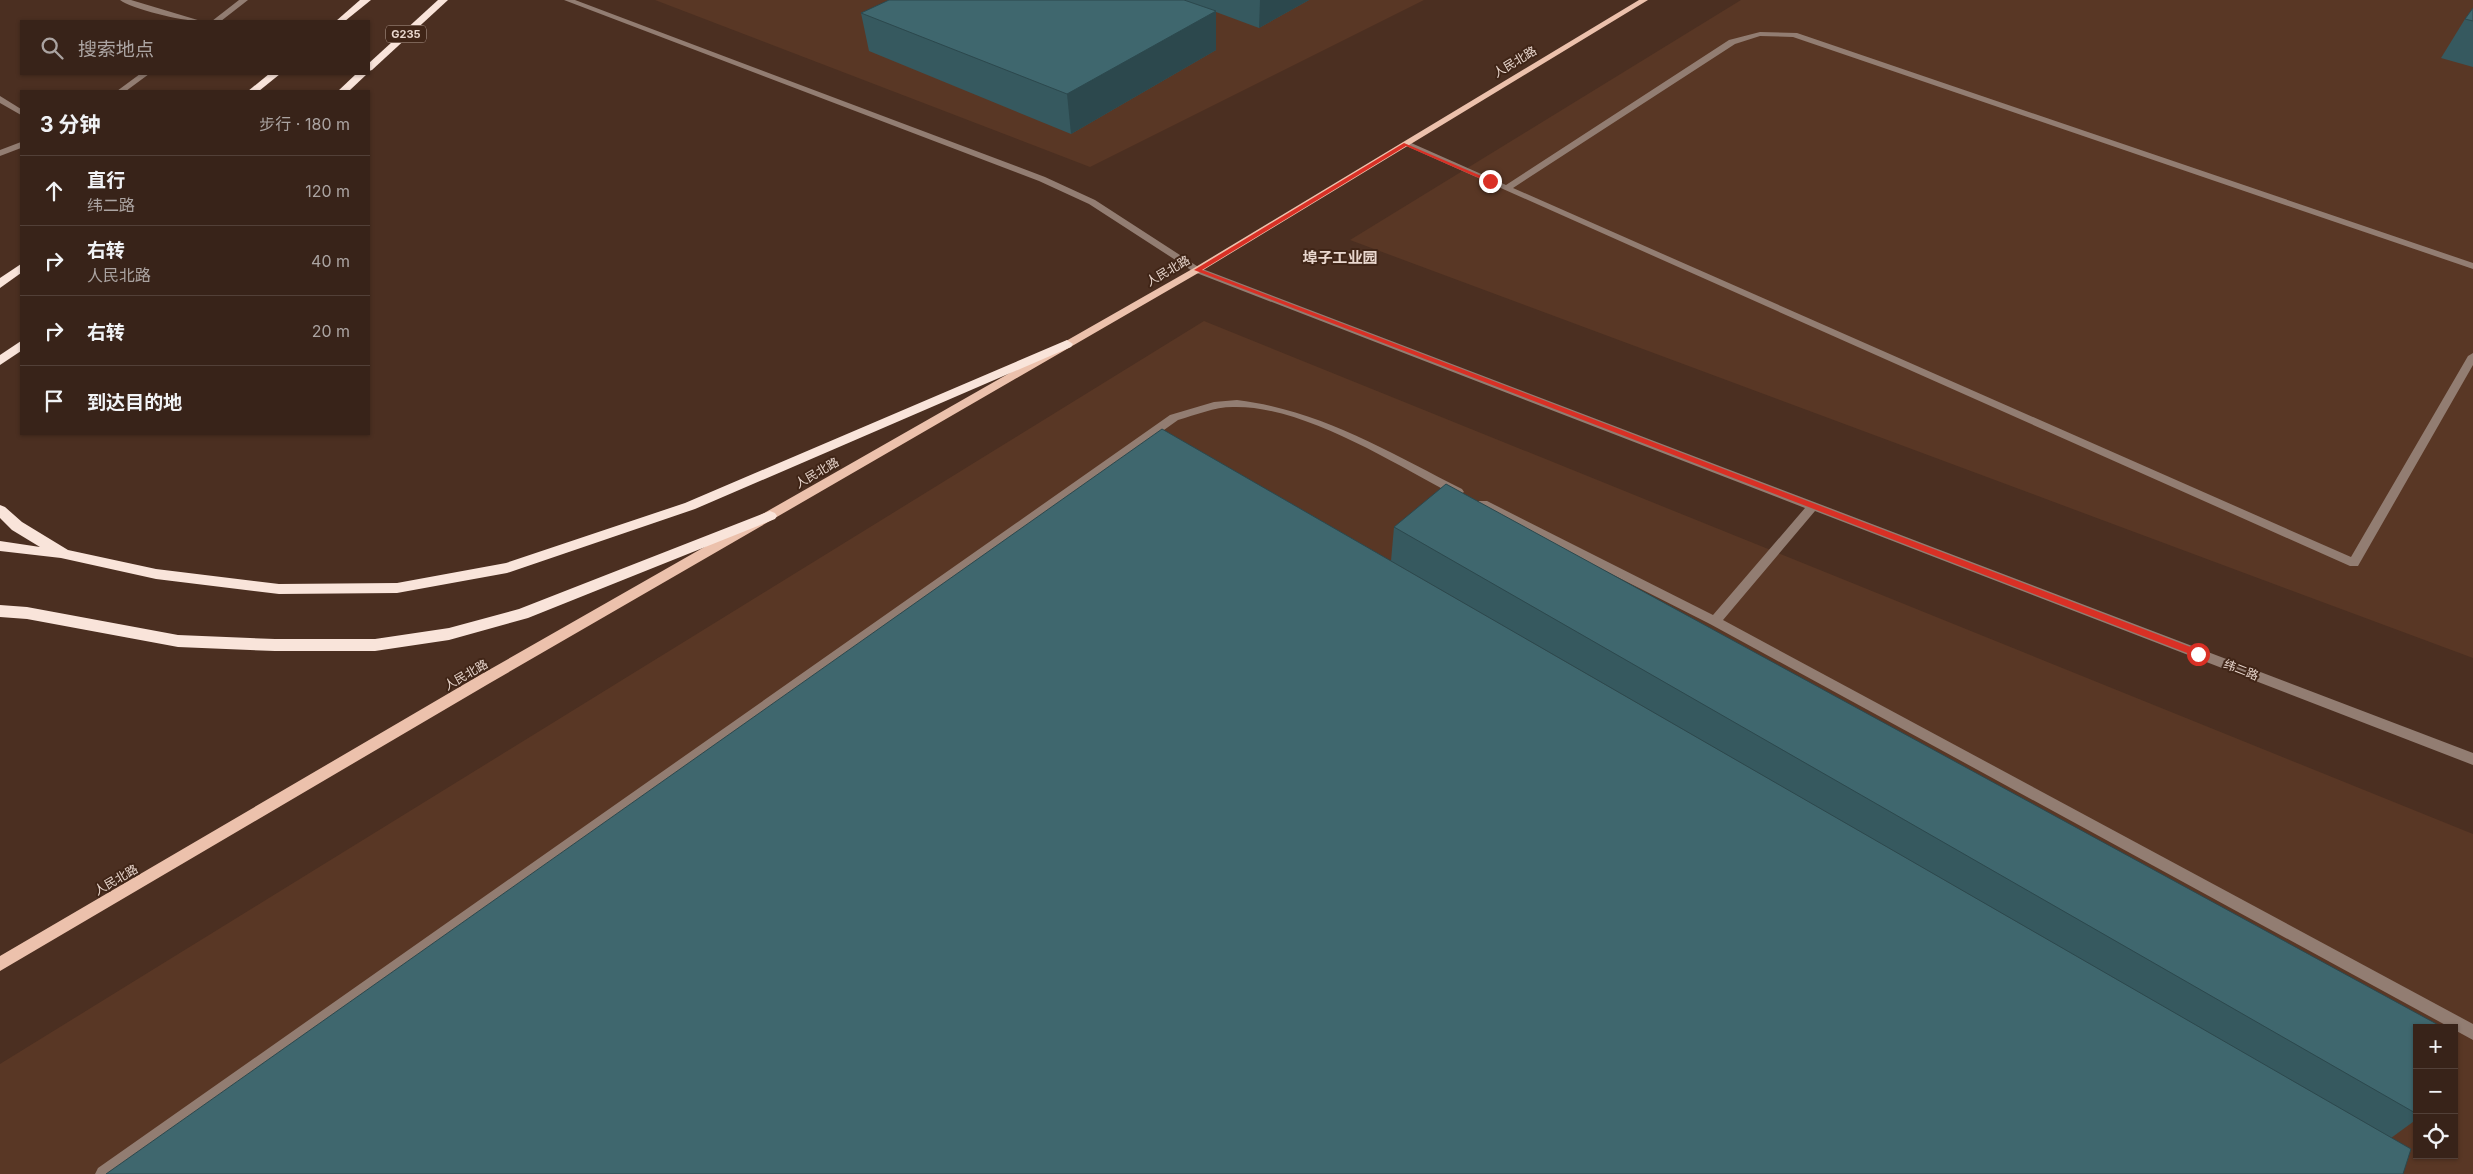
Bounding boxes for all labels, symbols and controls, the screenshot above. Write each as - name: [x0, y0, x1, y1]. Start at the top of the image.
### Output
- search box: [20, 20, 370, 75]
- road number: G235: [386, 26, 426, 42]
- icon: search: [38, 34, 66, 62]
- text: 搜索地点: [78, 38, 154, 61]
- street label: 人民北路: [1490, 43, 1539, 80]
- text: 3 分钟: [40, 112, 101, 137]
- text: 步行 · 180 m: [259, 114, 350, 134]
- text: 直行: [87, 169, 125, 192]
- route end: [1479, 170, 1502, 193]
- icon: ahead: [40, 177, 68, 205]
- text: 120 m: [305, 181, 350, 201]
- text: 纬二路: [87, 195, 135, 215]
- text: 右转: [87, 239, 125, 262]
- icon: right: [40, 247, 68, 275]
- district label: 埠子工业园: [1302, 248, 1378, 267]
- text: 40 m: [311, 251, 350, 271]
- street label: 人民北路: [1143, 252, 1192, 289]
- text: 人民北路: [87, 265, 151, 285]
- icon: right: [40, 317, 68, 345]
- text: 右转: [87, 321, 125, 344]
- text: 20 m: [312, 321, 350, 341]
- icon: arrive: [40, 387, 68, 415]
- text: 到达目的地: [87, 391, 182, 414]
- street label: 人民北路: [792, 454, 841, 491]
- route start: [2187, 643, 2210, 666]
- street label: 人民北路: [441, 656, 490, 693]
- street label: 纬二路: [2222, 656, 2261, 683]
- street label: 人民北路: [91, 861, 140, 898]
- map controls: [2413, 1024, 2458, 1159]
- button: +: [2413, 1024, 2458, 1069]
- button: −: [2413, 1069, 2458, 1114]
- button: locate: [2413, 1114, 2458, 1159]

